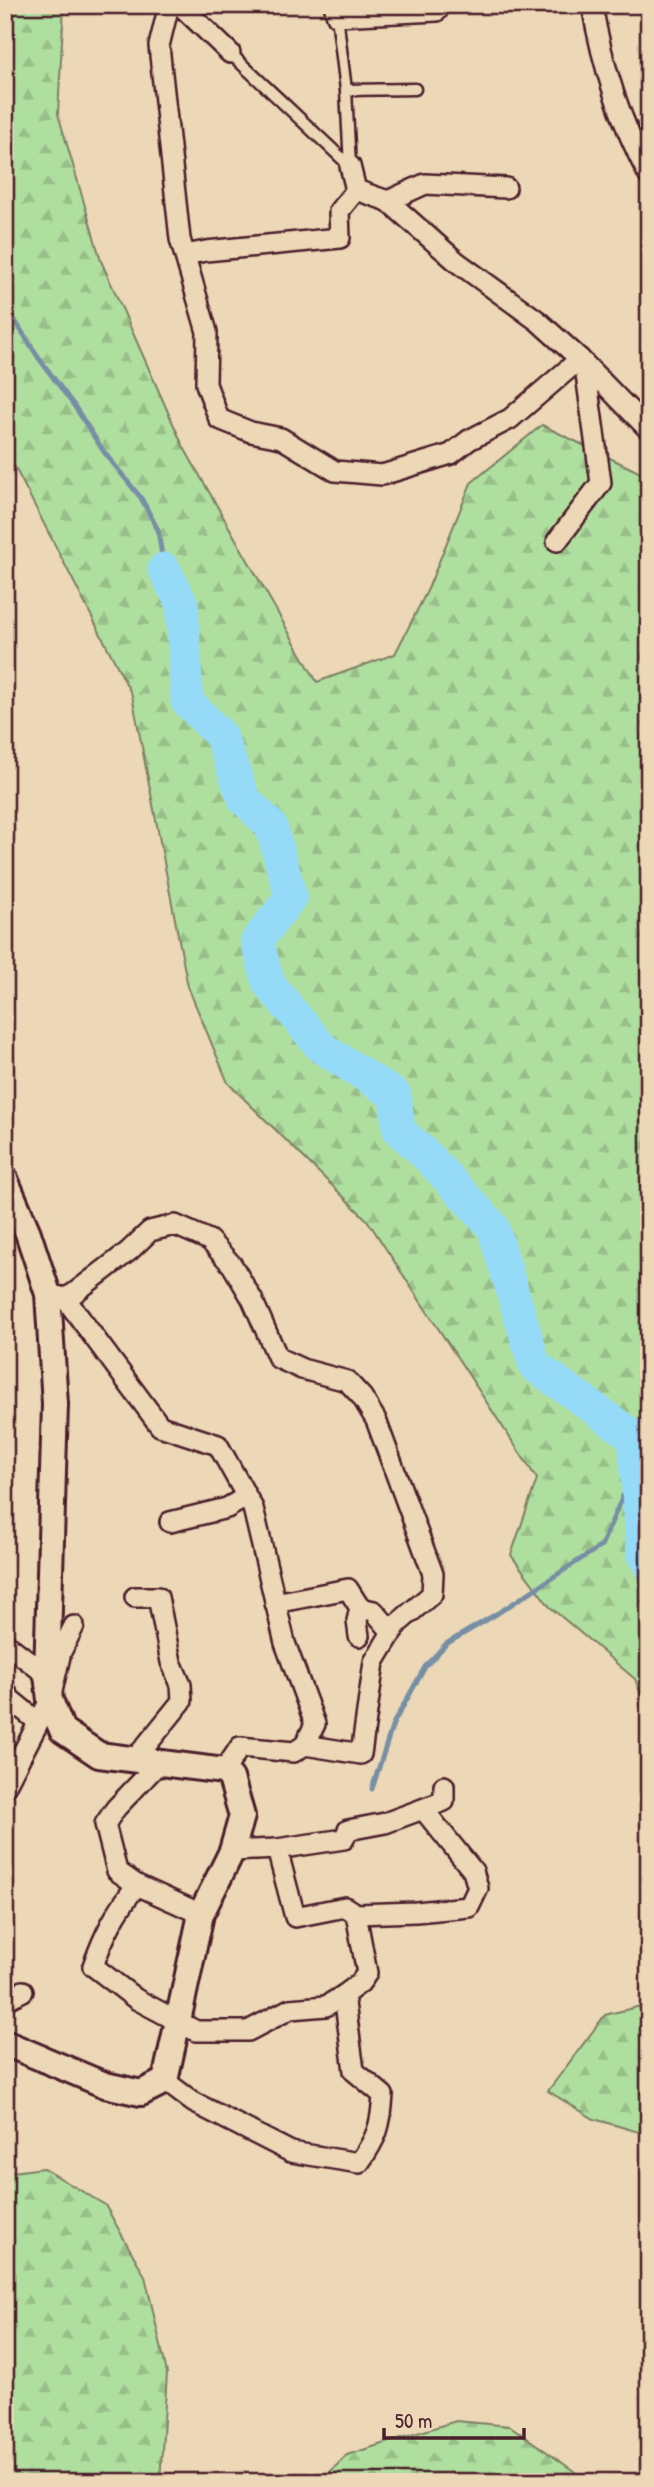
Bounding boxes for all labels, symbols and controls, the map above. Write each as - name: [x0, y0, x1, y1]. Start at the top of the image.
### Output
- scale bar: [384, 2396, 524, 2440]
- text: 50 m: [395, 2406, 432, 2435]

